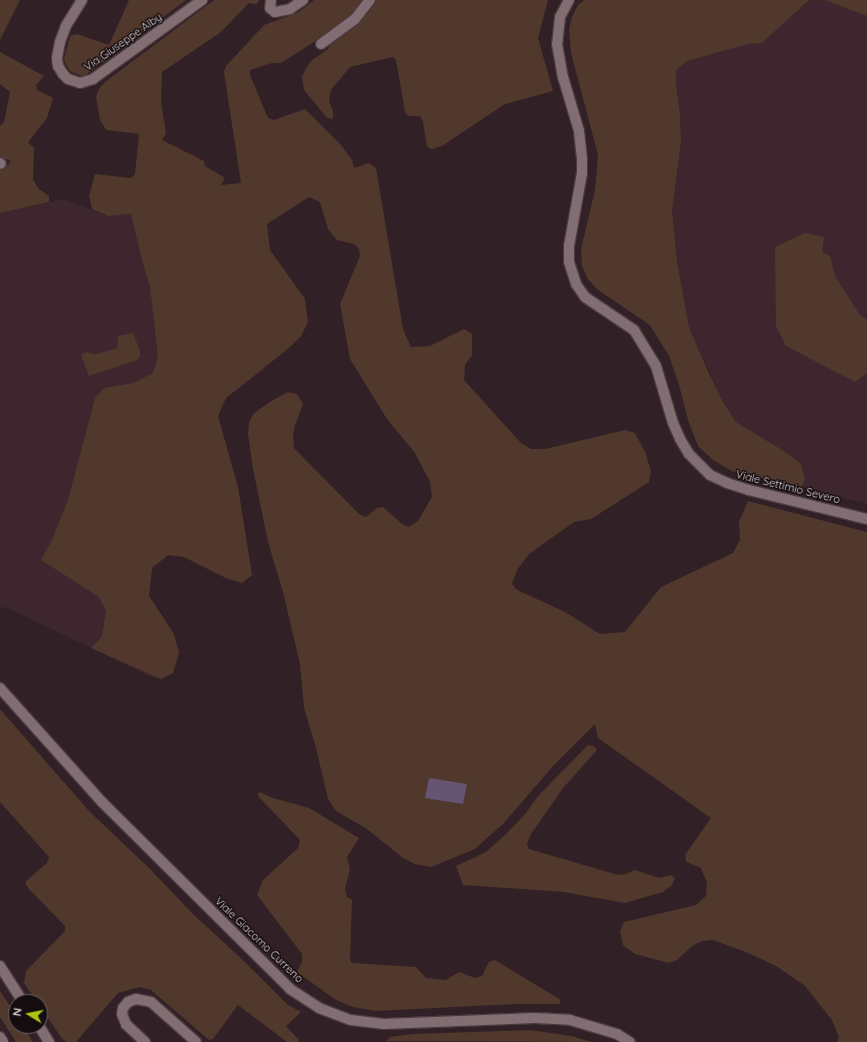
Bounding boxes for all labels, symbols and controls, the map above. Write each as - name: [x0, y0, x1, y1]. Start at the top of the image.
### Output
- street label: Via Giuseppe Alby: [82, 10, 164, 74]
- street label: Viale Settimio Severo: [734, 468, 842, 506]
- street label: Viale Giacomo Curreno: [212, 894, 306, 986]
- north arrow: [8, 994, 48, 1034]
- text: N: [10, 1007, 25, 1017]

